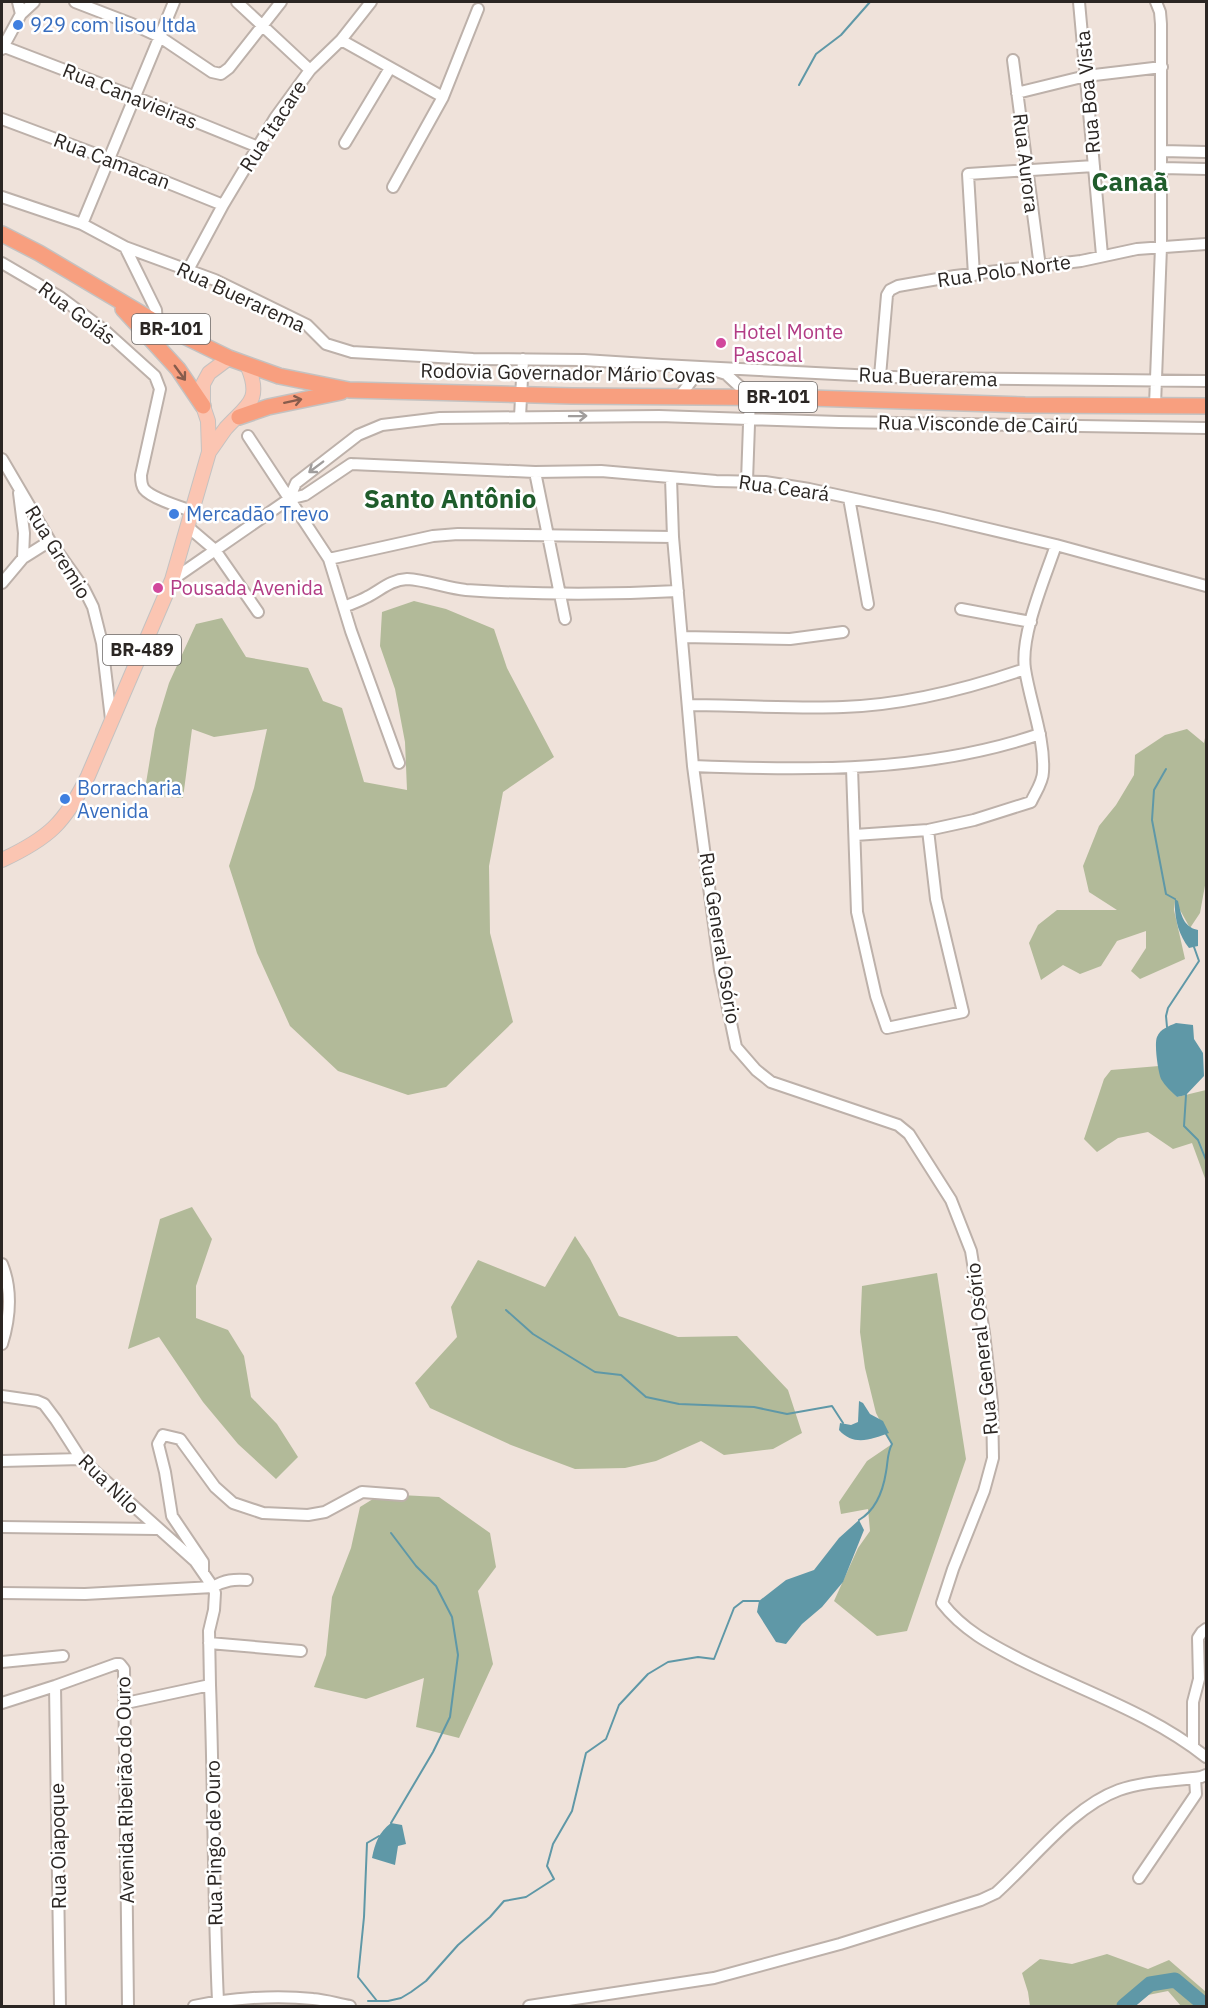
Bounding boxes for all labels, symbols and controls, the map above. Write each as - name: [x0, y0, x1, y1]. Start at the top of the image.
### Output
- place label: 929 com lisou ltda: [30, 11, 196, 38]
- marker: 929 com lisou ltda: [11, 18, 25, 32]
- street label: Rua Boa Vista: [1069, 29, 1106, 155]
- street label: Rua Canavieiras: [59, 56, 202, 135]
- street label: Rua Itacare: [233, 75, 312, 177]
- street label: Rua Aurora: [1007, 112, 1046, 215]
- street label: Rua Camacan: [50, 126, 174, 195]
- district label: Canaã: [1092, 164, 1169, 198]
- street label: Rua Polo Norte: [935, 248, 1072, 293]
- street label: Rua Buerarema: [172, 255, 310, 338]
- street label: Rua Goiás: [33, 275, 121, 350]
- road number: BR-101: [132, 314, 210, 344]
- place label: Hotel Monte Pascoal: [733, 318, 843, 368]
- marker: Hotel Monte Pascoal: [714, 336, 728, 350]
- street label: Rodovia Governador Mário Covas: [420, 356, 716, 389]
- street label: Rua Buerarema: [858, 361, 998, 392]
- one-way arrow: [174, 364, 186, 380]
- road number: BR-101: [739, 382, 817, 412]
- one-way arrow: [284, 395, 303, 407]
- street label: Rua Visconde de Cairú: [878, 408, 1078, 439]
- one-way arrow: [568, 411, 588, 422]
- one-way arrow: [308, 461, 324, 474]
- street label: Rua Ceará: [737, 468, 832, 507]
- district label: Santo Antônio: [364, 481, 536, 515]
- street label: Rua Gremio: [19, 500, 98, 604]
- place label: Mercadão Trevo: [186, 500, 329, 527]
- marker: Mercadão Trevo: [167, 507, 181, 521]
- place label: Pousada Avenida: [170, 574, 324, 601]
- marker: Pousada Avenida: [151, 581, 165, 595]
- road number: BR-489: [103, 635, 181, 665]
- place label: Borracharia Avenida: [77, 774, 182, 824]
- marker: Borracharia Avenida: [58, 792, 72, 806]
- street label: Rua General Osório: [694, 850, 747, 1026]
- street label: Rua General Osório: [959, 1261, 1004, 1437]
- street label: Rua Nilo: [73, 1448, 146, 1520]
- street label: Avenida Ribeirão do Ouro: [109, 1676, 140, 1904]
- street label: Rua Pingo de Ouro: [199, 1760, 228, 1926]
- street label: Rua Oiapoque: [43, 1783, 72, 1909]

